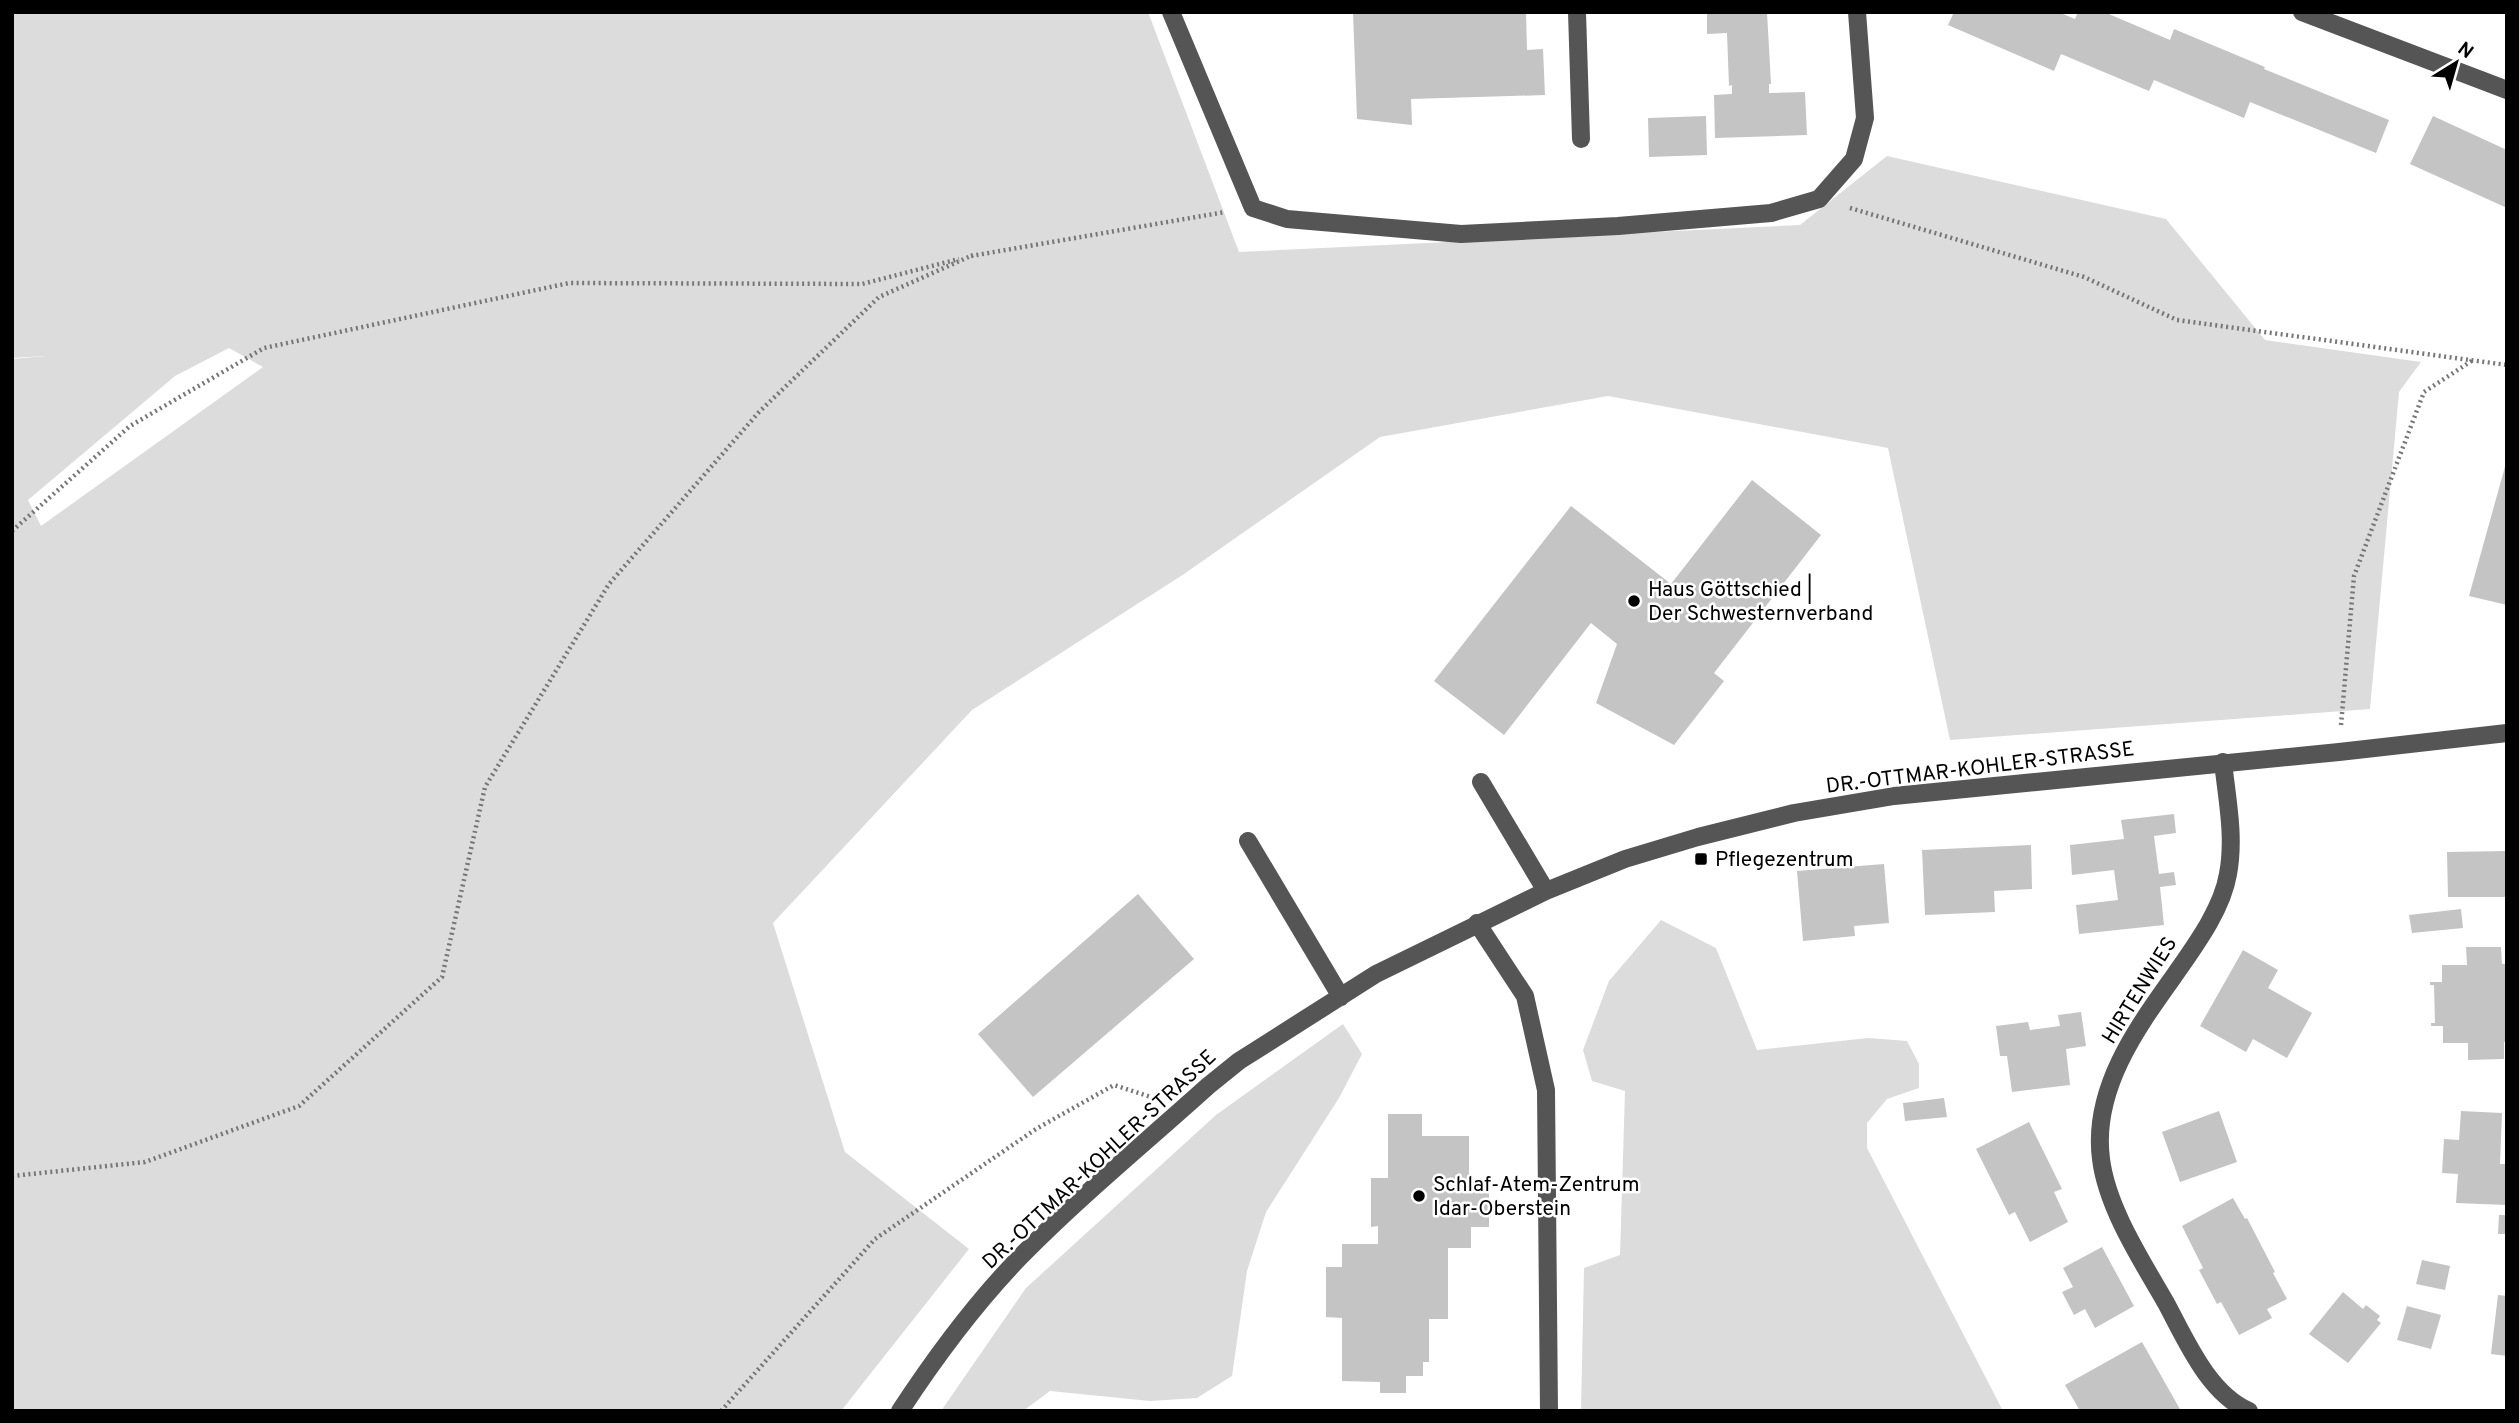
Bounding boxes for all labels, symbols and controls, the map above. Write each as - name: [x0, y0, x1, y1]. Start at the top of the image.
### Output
- north arrow: [2421, 28, 2491, 98]
- text: N: [2452, 37, 2478, 65]
- place label: Haus Göttschied | Der Schwesternverband: [1648, 573, 1873, 628]
- marker: Haus Göttschied | Der Schwesternverband: [1626, 593, 1642, 609]
- street label: DR.-OTTMAR-KOHLER-STRASSE: [1824, 736, 2136, 801]
- place label: Pflegezentrum: [1715, 847, 1854, 874]
- marker: Pflegezentrum: [1693, 851, 1709, 867]
- street label: HIRTENWIES: [2097, 932, 2184, 1049]
- street label: DR.-OTTMAR-KOHLER-STRASSE: [977, 1044, 1223, 1276]
- place label: Schlaf-Atem-Zentrum Idar-Oberstein: [1433, 1172, 1639, 1223]
- marker: Schlaf-Atem-Zentrum Idar-Oberstein: [1411, 1188, 1427, 1204]

